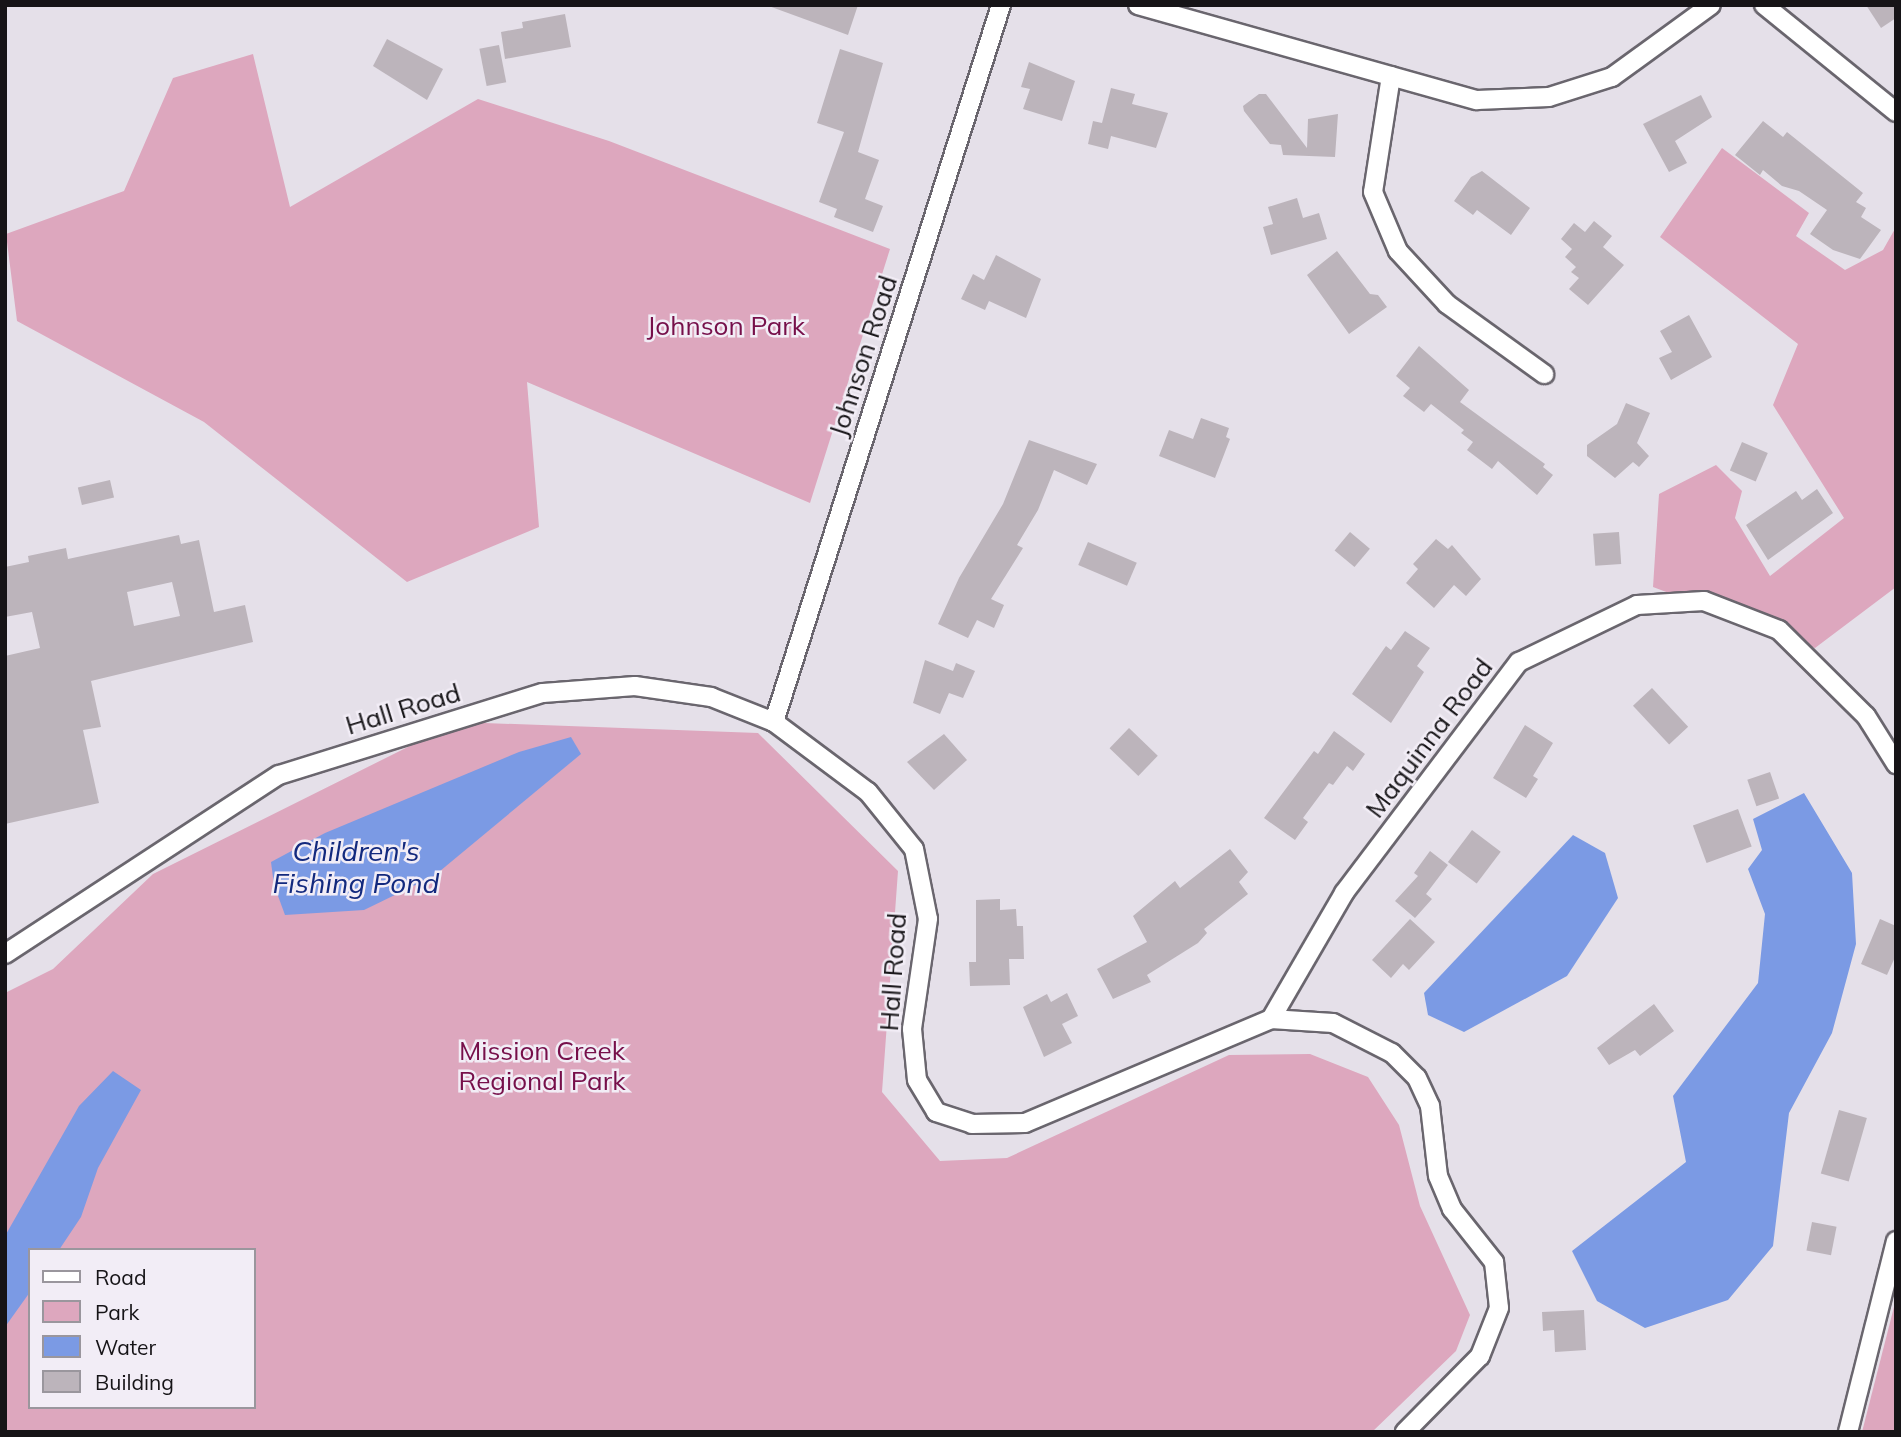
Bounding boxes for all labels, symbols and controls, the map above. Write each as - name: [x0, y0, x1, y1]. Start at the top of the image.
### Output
- street label: Johnson Road: [822, 272, 904, 440]
- park label: Johnson Park: [647, 310, 805, 342]
- street label: Maquinna Road: [1359, 652, 1499, 824]
- street label: Hall Road: [342, 677, 464, 741]
- water label: Children's Fishing Pond: [273, 834, 439, 900]
- street label: Hall Road: [873, 912, 913, 1032]
- park label: Mission Creek Regional Park: [458, 1035, 626, 1096]
- legend: [28, 1248, 256, 1409]
- text: Road: [95, 1264, 146, 1290]
- text: Park: [95, 1299, 139, 1325]
- text: Water: [95, 1334, 156, 1360]
- text: Building: [95, 1369, 174, 1395]

